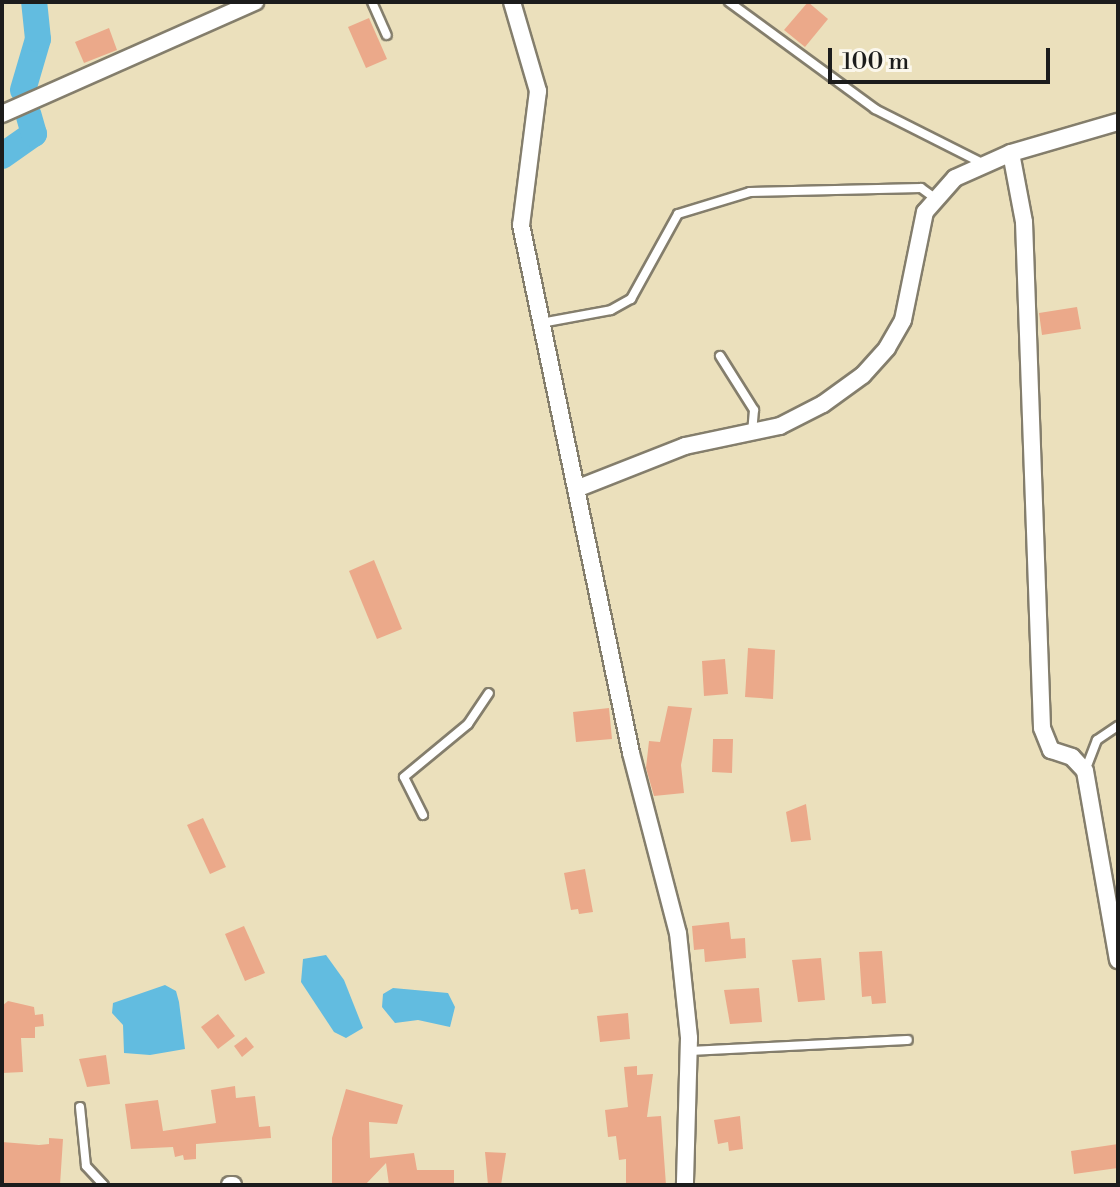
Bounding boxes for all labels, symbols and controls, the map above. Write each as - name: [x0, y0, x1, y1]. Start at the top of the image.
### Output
- scale bar: [832, 32, 1054, 82]
- text: 100 m: [842, 47, 909, 77]

